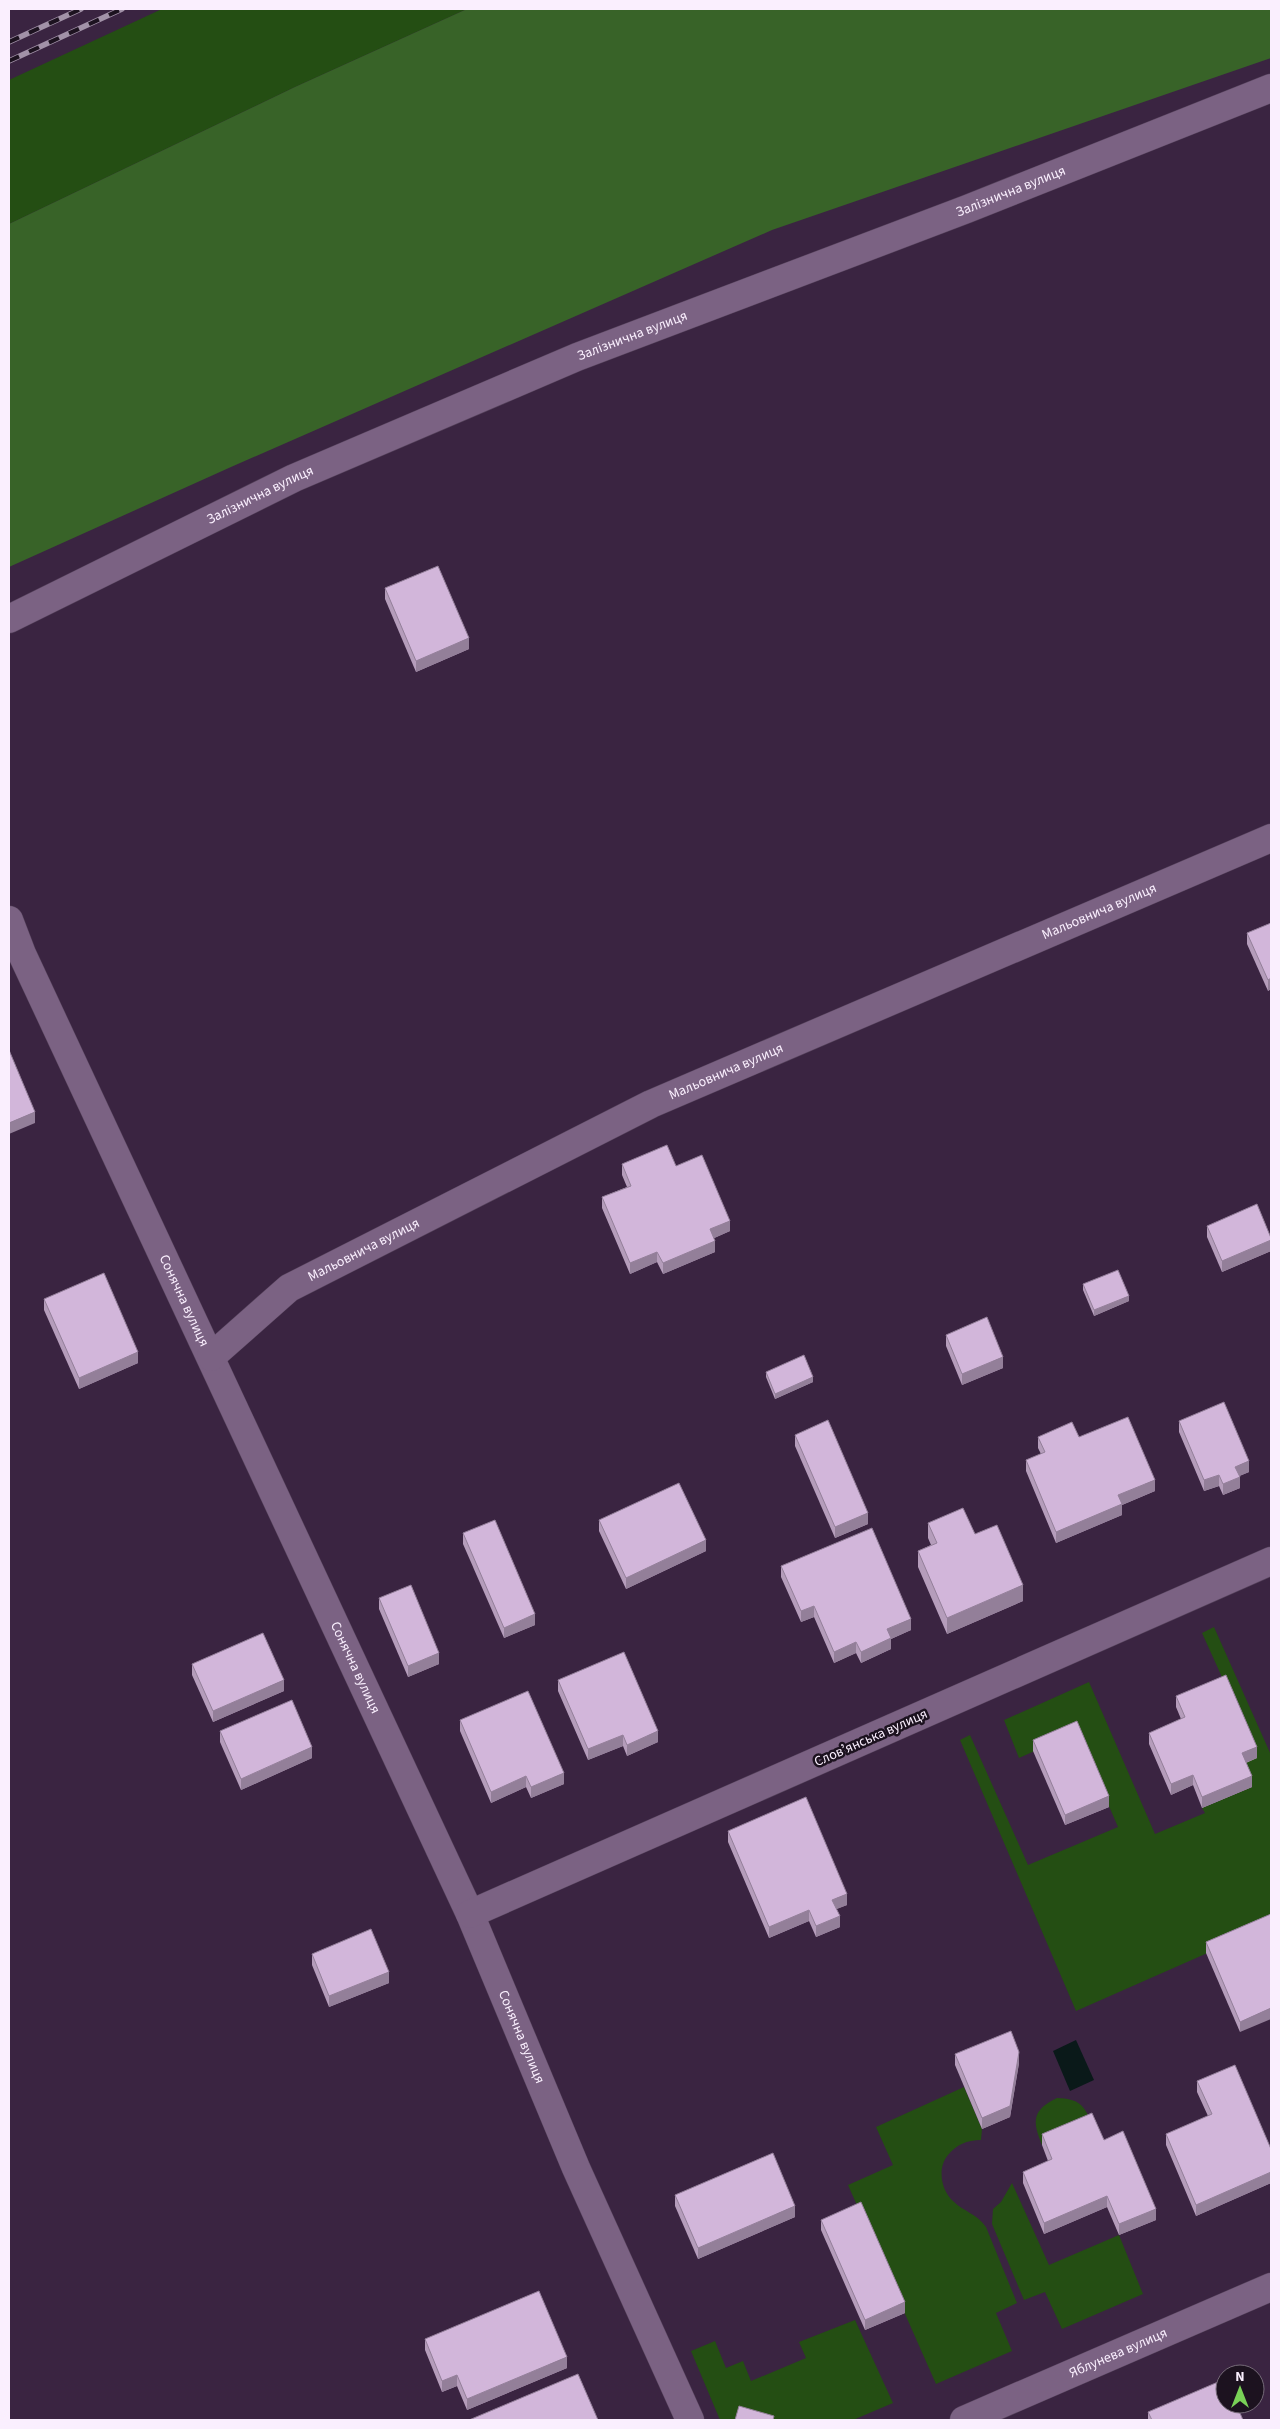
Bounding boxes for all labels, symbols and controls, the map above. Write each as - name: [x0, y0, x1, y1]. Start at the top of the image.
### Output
- street label: Залізнична вулиця: [953, 161, 1069, 222]
- street label: Залізнична вулиця: [574, 306, 690, 366]
- street label: Залізнична вулиця: [203, 461, 317, 530]
- street label: Мальовнича вулиця: [1039, 878, 1160, 945]
- street label: Мальовнича вулиця: [666, 1038, 787, 1105]
- street label: Мальовнича вулиця: [304, 1213, 423, 1287]
- street label: Сонячна вулиця: [154, 1251, 214, 1350]
- street label: Сонячна вулиця: [325, 1618, 385, 1717]
- street label: Словʼянська вулиця: [811, 1704, 931, 1772]
- street label: Сонячна вулиця: [493, 1987, 550, 2087]
- street label: Яблунева вулиця: [1066, 2323, 1170, 2383]
- north arrow: [1215, 2364, 1265, 2414]
- text: N: [1235, 2367, 1245, 2387]

